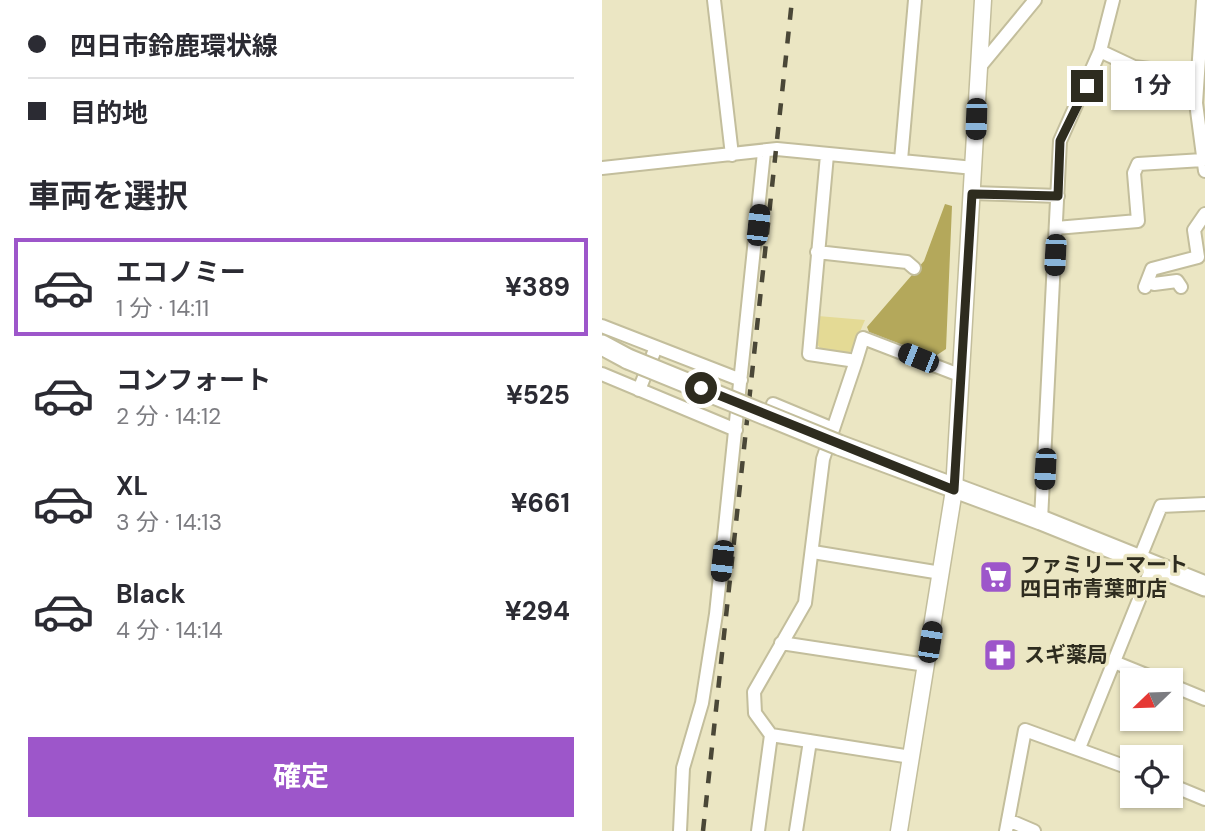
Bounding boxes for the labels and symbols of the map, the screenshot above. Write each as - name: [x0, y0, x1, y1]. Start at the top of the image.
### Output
- callout: 1 分: [1112, 62, 1196, 110]
- route end: [1071, 70, 1103, 102]
- car: [965, 98, 988, 140]
- car: [746, 203, 771, 247]
- car: [1044, 233, 1067, 277]
- car: [895, 340, 942, 376]
- route start: [685, 372, 717, 404]
- car: [1034, 447, 1057, 491]
- car: [710, 539, 735, 583]
- place label: ファミリーマート 四日市青葉町店: [1020, 551, 1188, 603]
- supermarket icon: ファミリーマート 四日市青葉町店: [977, 558, 1015, 596]
- car: [917, 620, 944, 664]
- pharmacy icon: スギ薬局: [981, 636, 1019, 674]
- place label: スギ薬局: [1024, 641, 1108, 669]
- north arrow: [1120, 668, 1183, 732]

